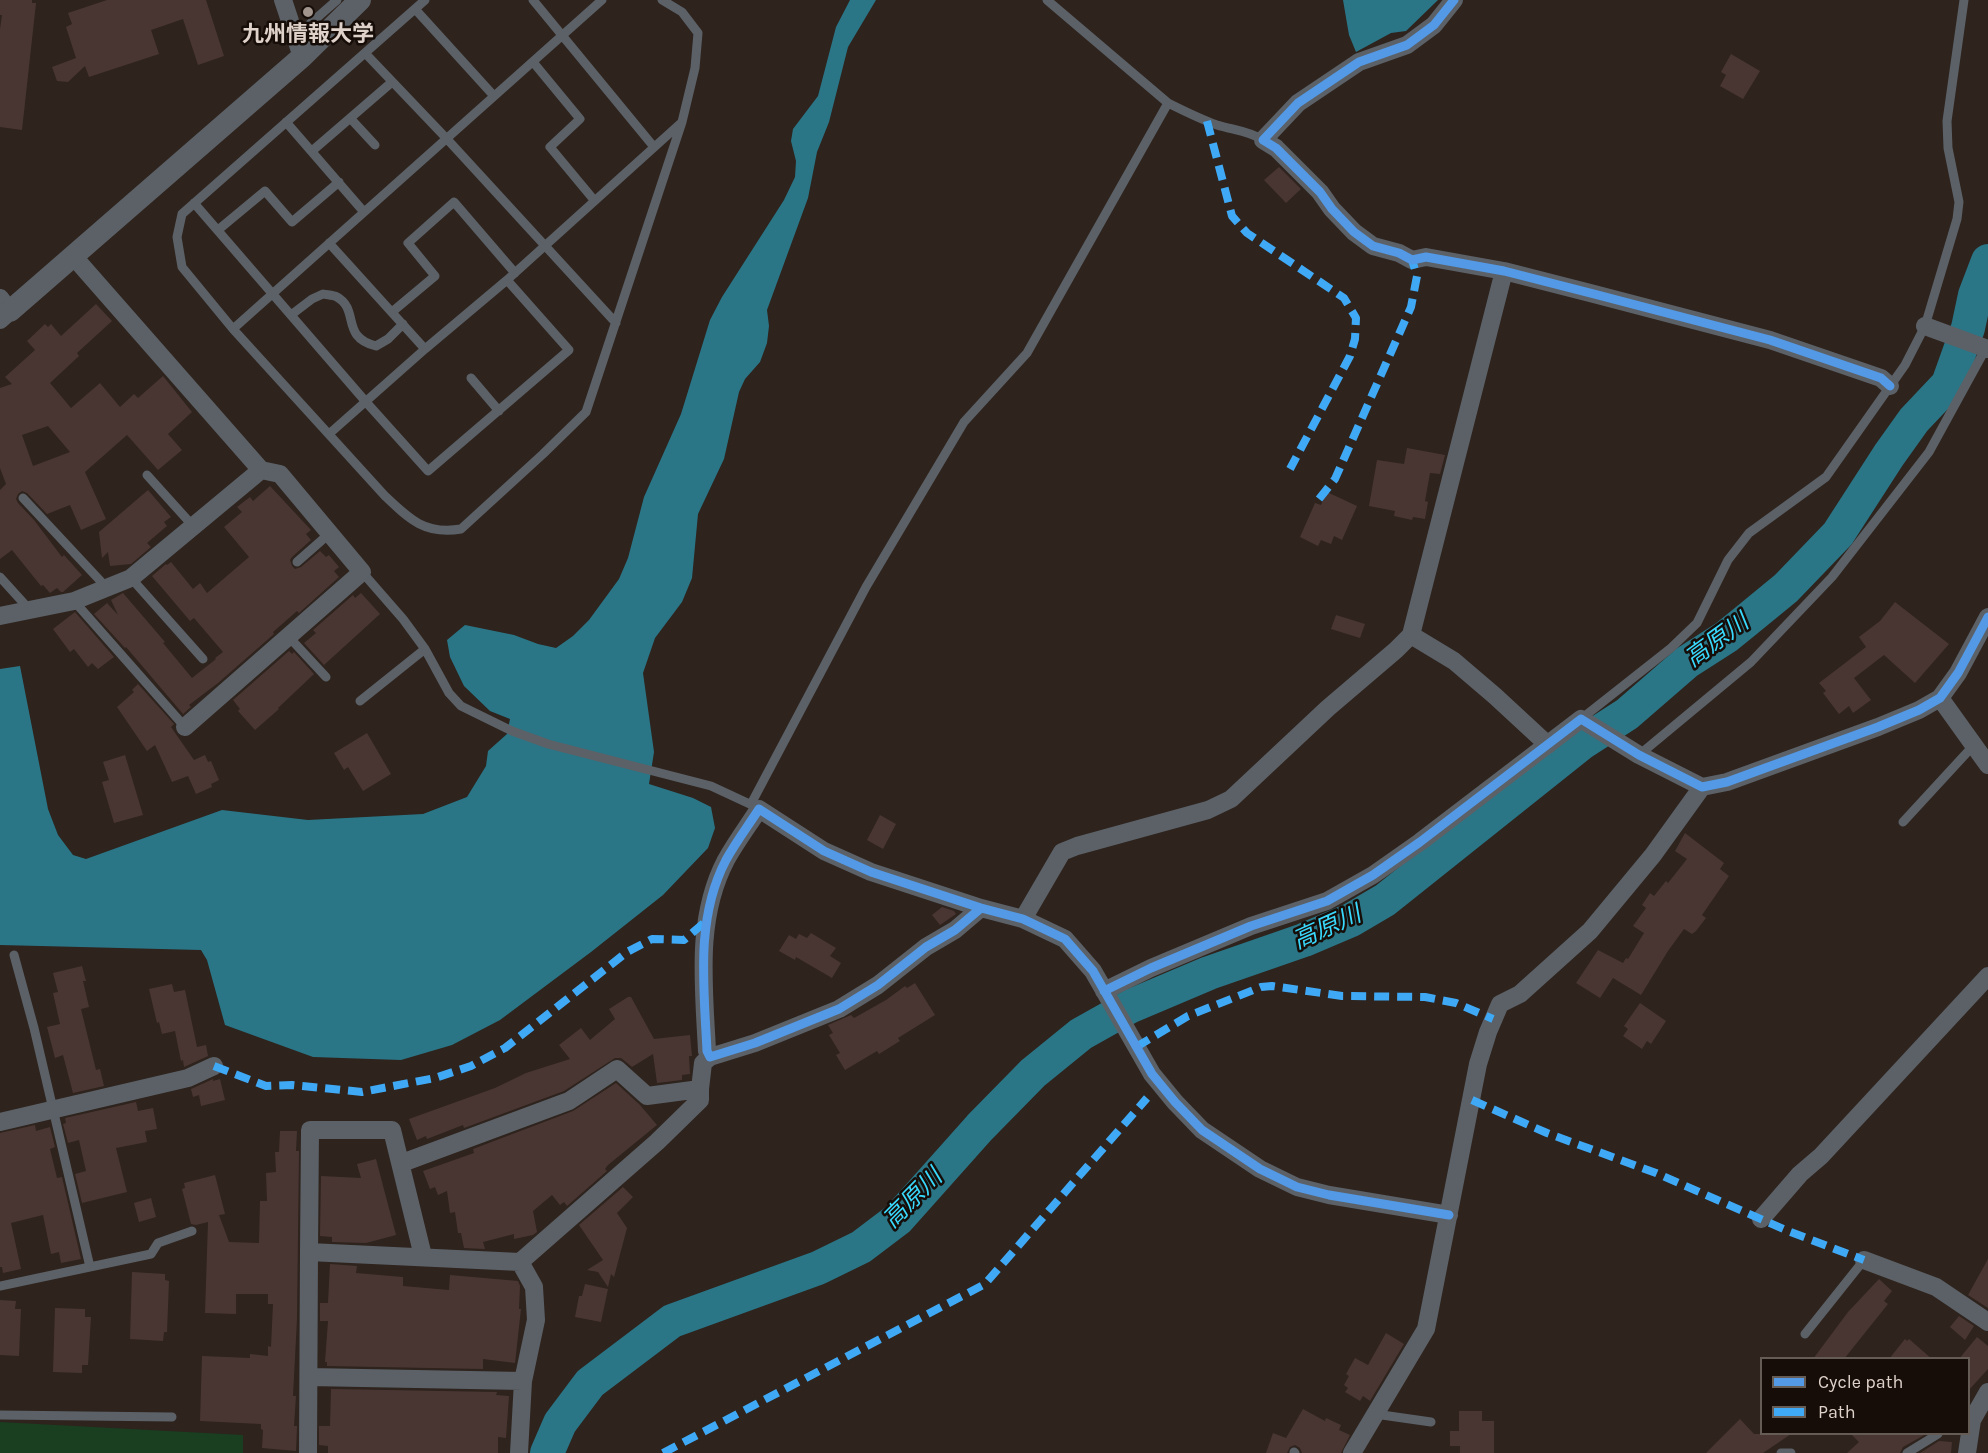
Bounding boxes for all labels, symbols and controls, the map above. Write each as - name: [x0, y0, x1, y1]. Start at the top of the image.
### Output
- marker: 九州情報大学: [301, 5, 315, 19]
- place label: 九州情報大学: [242, 22, 374, 48]
- water label: 高原川: [1679, 608, 1755, 674]
- water label: 高原川: [1288, 900, 1366, 956]
- water label: 高原川: [877, 1163, 949, 1235]
- legend: [1760, 1357, 1970, 1435]
- text: Cycle path: [1818, 1371, 1903, 1393]
- text: Path: [1818, 1401, 1856, 1423]

